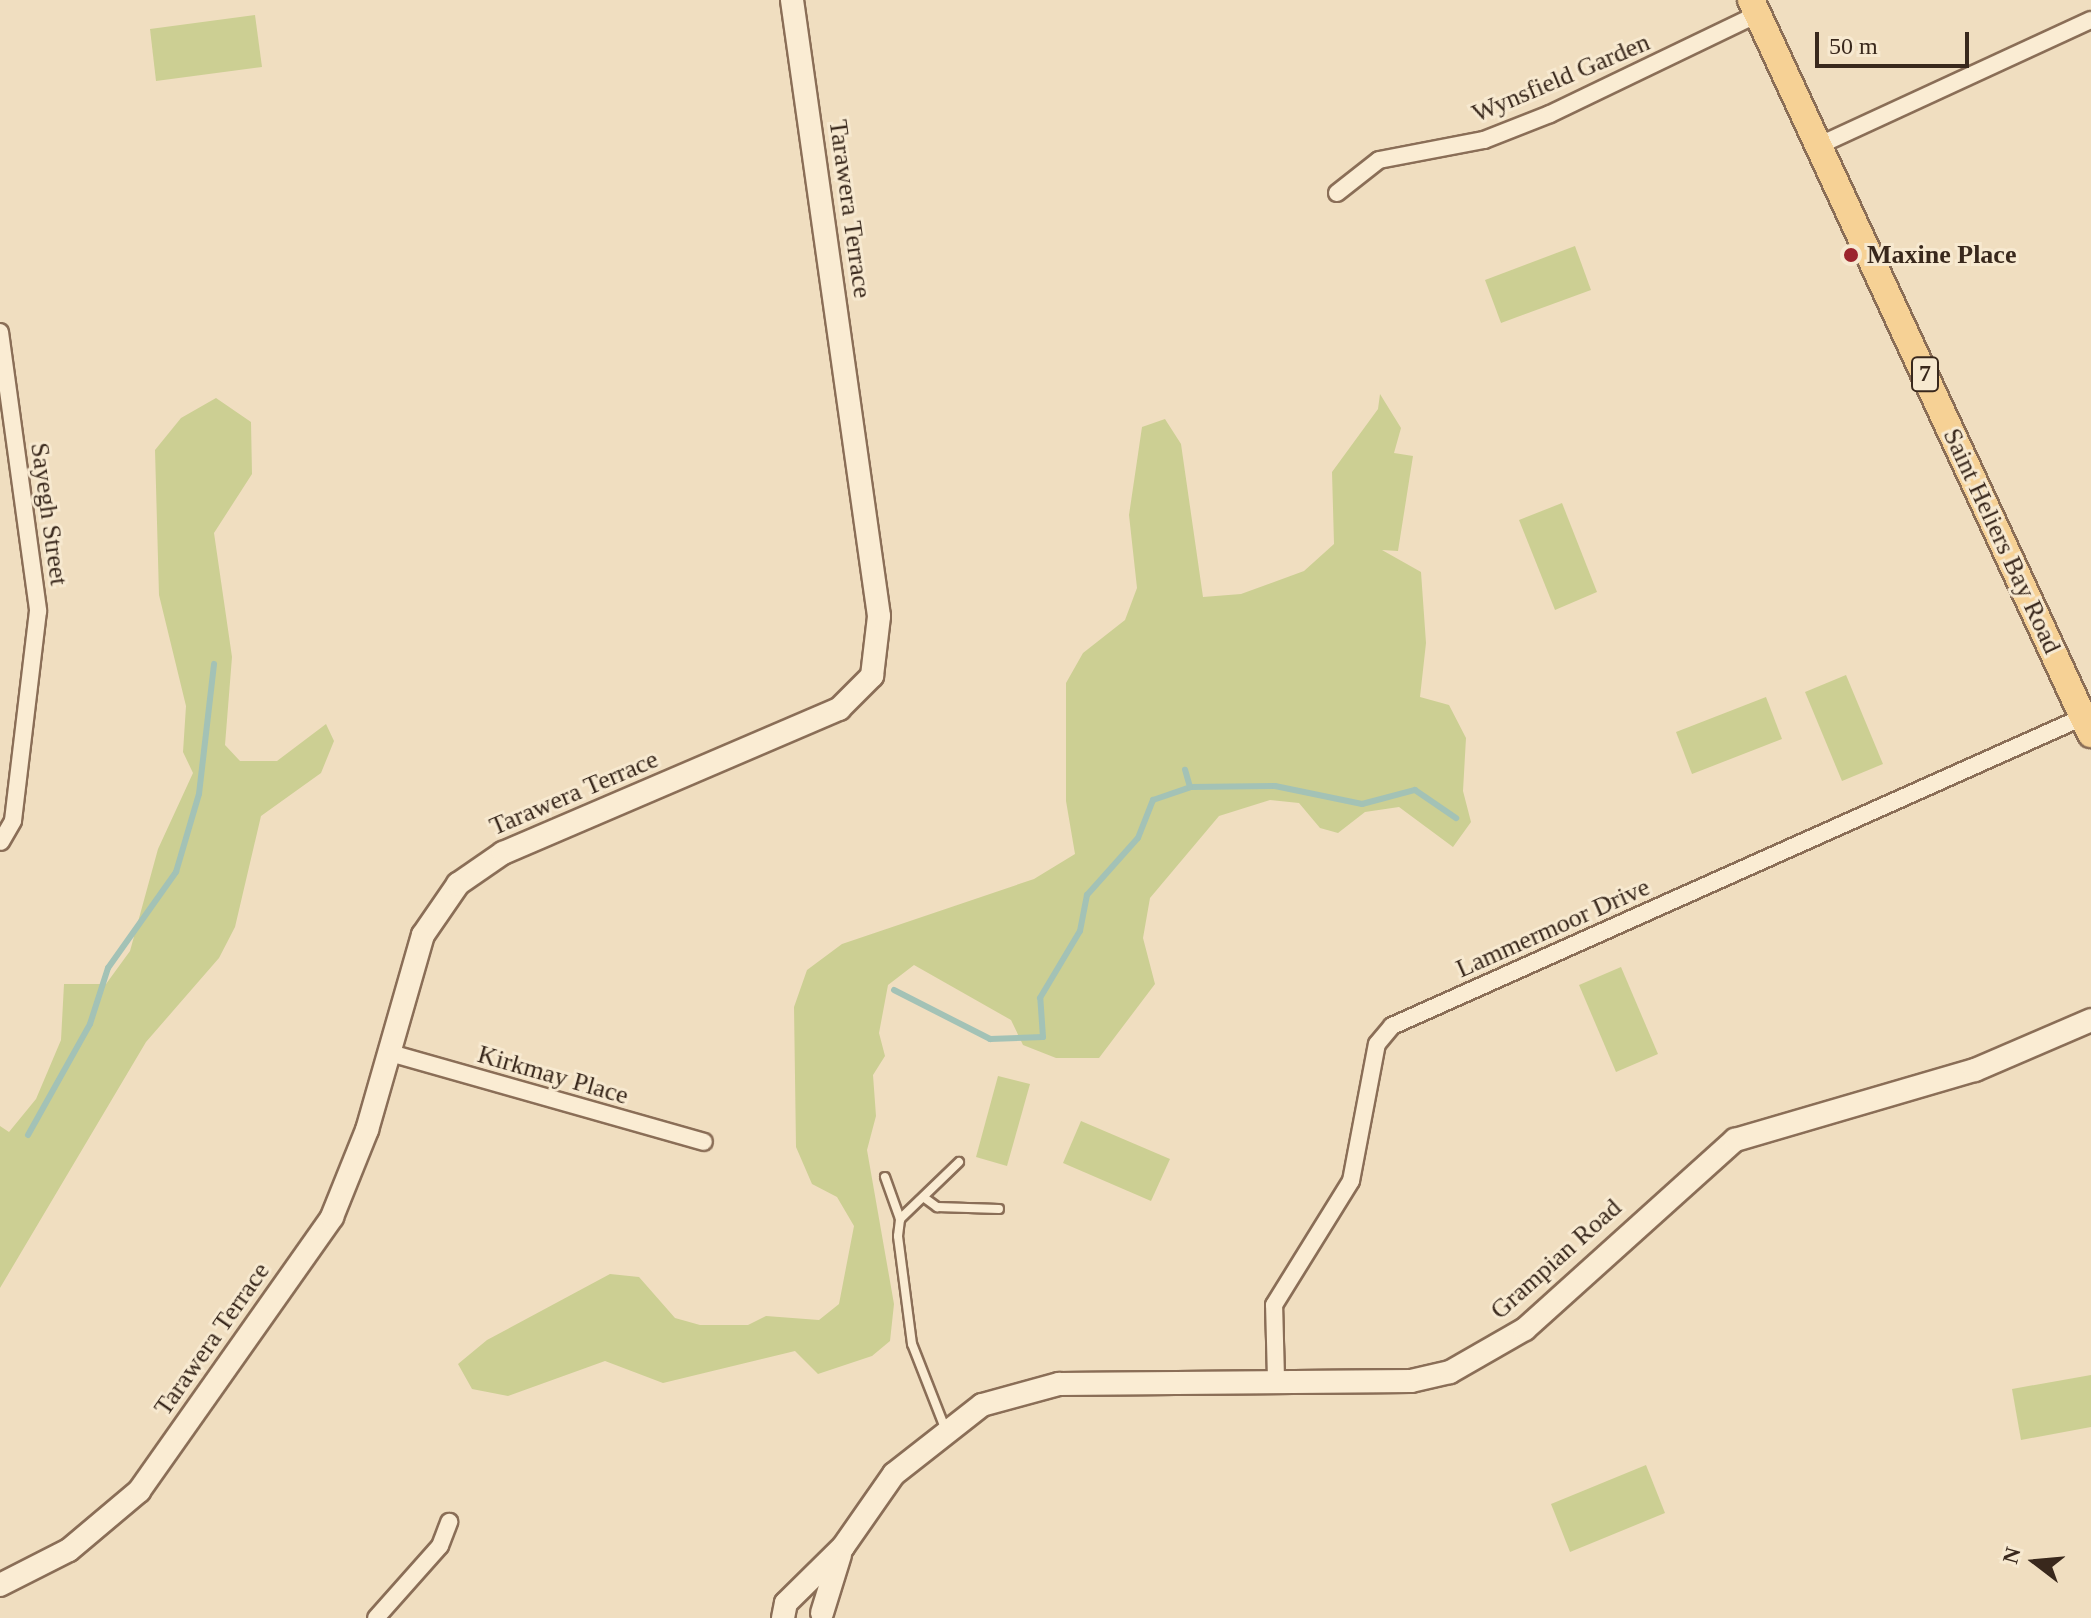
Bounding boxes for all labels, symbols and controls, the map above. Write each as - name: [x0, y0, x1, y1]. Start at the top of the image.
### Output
- scale bar: [1819, 16, 1973, 66]
- street label: Wynsfield Garden: [1468, 27, 1654, 129]
- text: 50 m: [1829, 33, 1878, 59]
- street label: Tarawera Terrace: [822, 118, 878, 300]
- place label: Maxine Place: [1867, 239, 2016, 271]
- marker: Maxine Place: [1842, 246, 1860, 264]
- road number: 7: [1911, 354, 1939, 394]
- street label: Saint Heliers Bay Road: [1936, 423, 2068, 659]
- street label: Sayegh Street: [24, 441, 74, 587]
- street label: Tarawera Terrace: [485, 743, 663, 843]
- street label: Lammermoor Drive: [1451, 871, 1655, 985]
- street label: Kirkmay Place: [474, 1039, 632, 1111]
- street label: Grampian Road: [1484, 1192, 1628, 1326]
- street label: Tarawera Terrace: [147, 1256, 277, 1422]
- north arrow: [1995, 1522, 2075, 1602]
- text: N: [1997, 1544, 2026, 1566]

